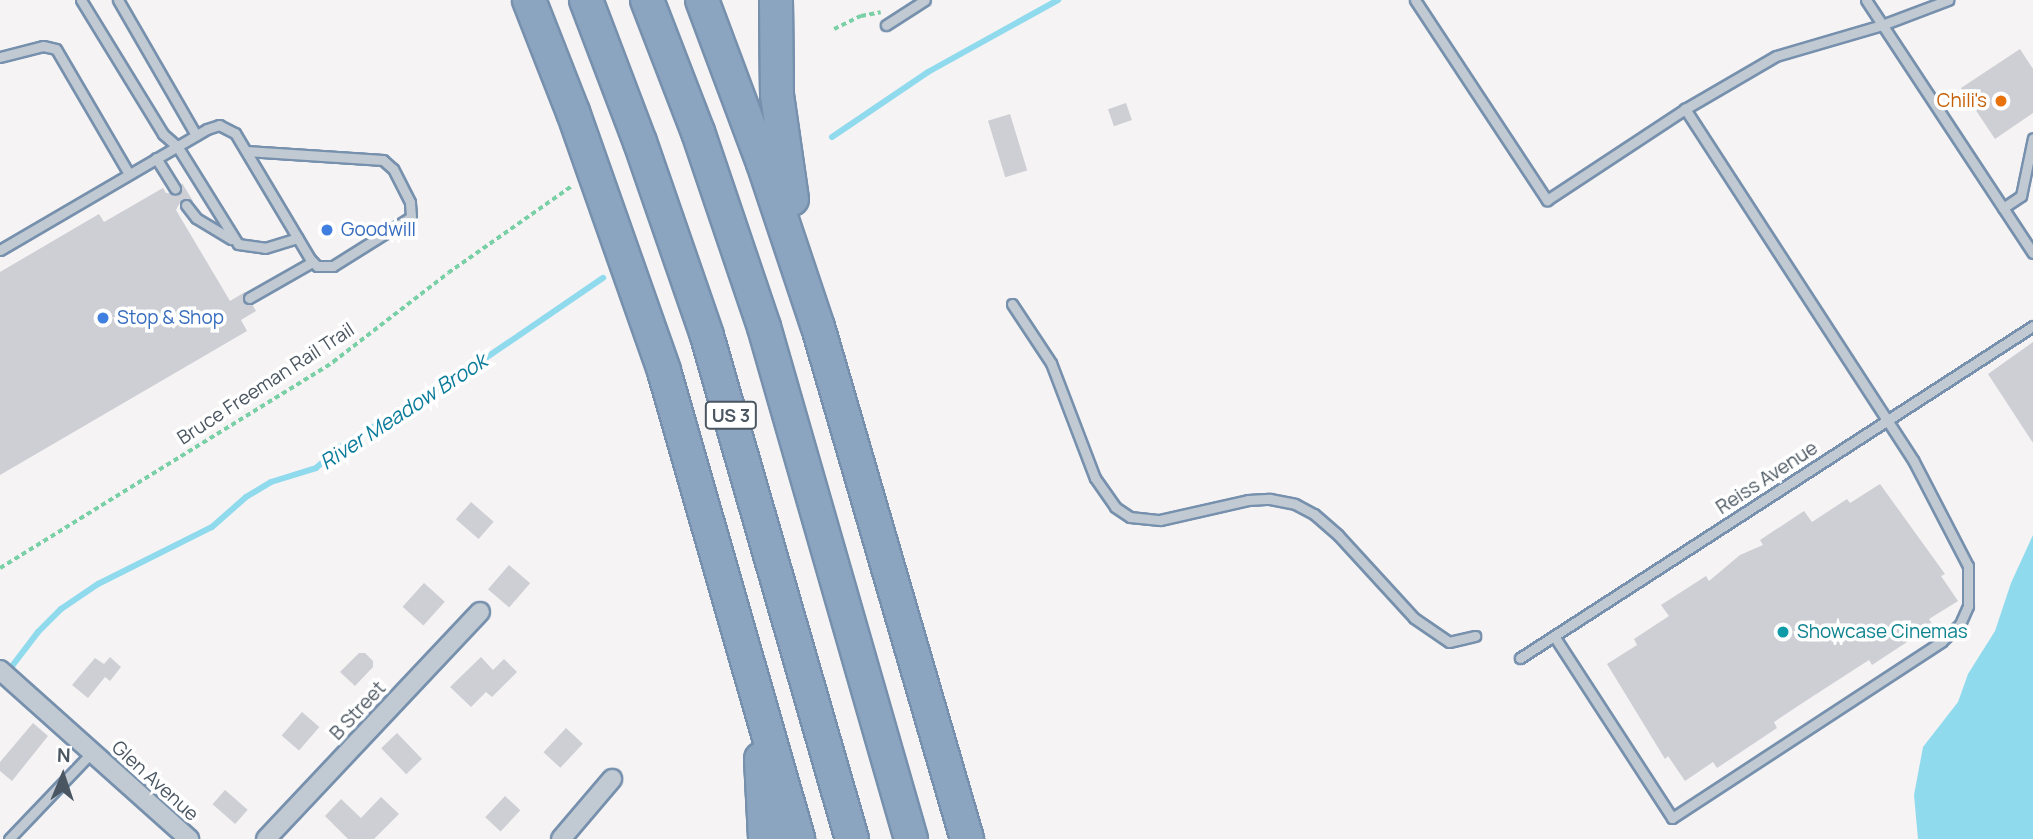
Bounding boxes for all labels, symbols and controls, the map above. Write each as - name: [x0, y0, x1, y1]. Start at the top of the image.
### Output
- place label: Chili's: [1937, 90, 1987, 112]
- marker: Chili's: [1993, 93, 2009, 109]
- place label: Goodwill: [341, 219, 416, 241]
- marker: Goodwill: [319, 222, 335, 238]
- place label: Stop & Shop: [117, 307, 224, 329]
- marker: Stop & Shop: [95, 310, 111, 326]
- street label: Bruce Freeman Rail Trail: [173, 318, 359, 450]
- water label: River Meadow Brook: [315, 348, 491, 474]
- road number: US 3: [705, 400, 757, 430]
- street label: Reiss Avenue: [1712, 437, 1822, 519]
- place label: Showcase Cinemas: [1797, 621, 1968, 643]
- marker: Showcase Cinemas: [1775, 624, 1791, 640]
- street label: B Street: [325, 677, 391, 745]
- street label: Glen Avenue: [107, 736, 203, 826]
- north arrow: [28, 741, 98, 811]
- text: N: [56, 742, 71, 768]

